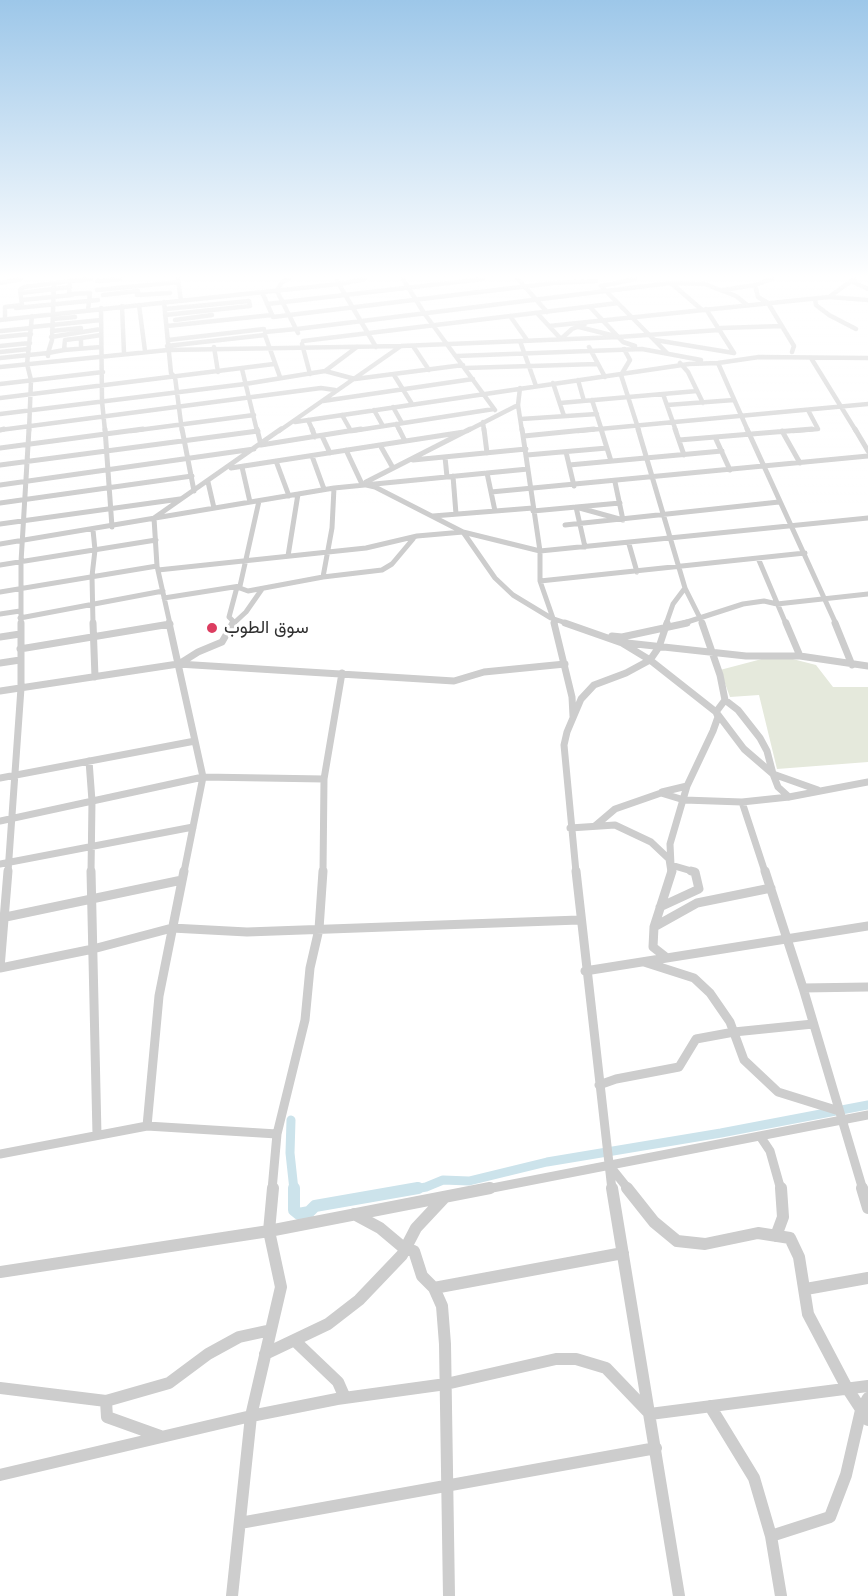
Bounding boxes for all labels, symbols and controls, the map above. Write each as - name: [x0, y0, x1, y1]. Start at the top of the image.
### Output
- place label: سوق الطوب: [224, 617, 309, 639]
- marker: سوق الطوب: [205, 621, 219, 635]

